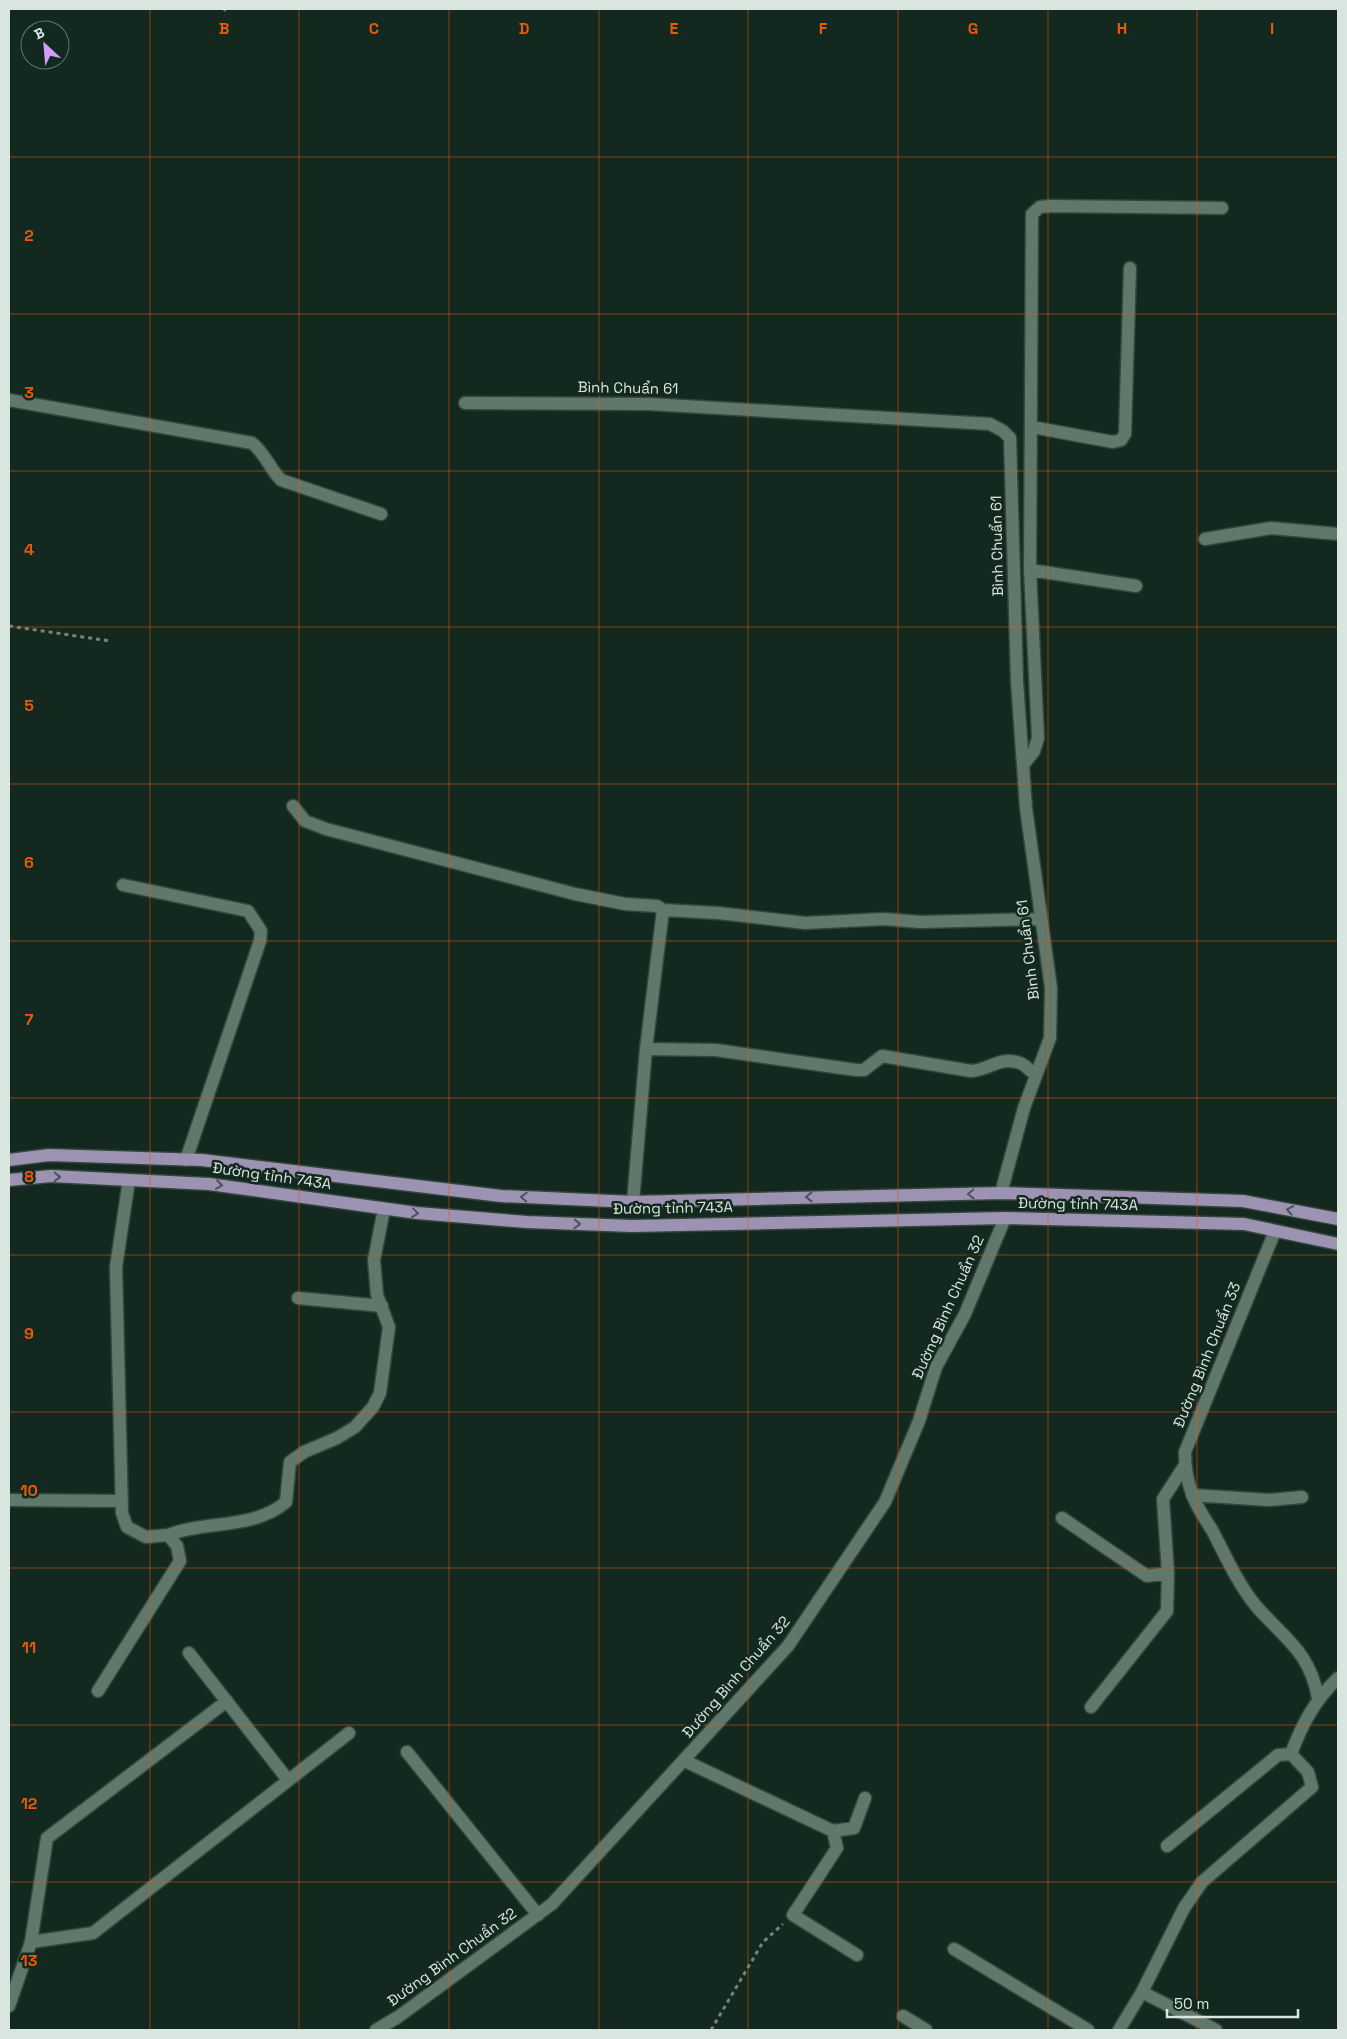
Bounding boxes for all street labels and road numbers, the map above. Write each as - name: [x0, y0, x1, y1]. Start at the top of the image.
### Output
- street label: Bình Chuẩn 61: [577, 377, 679, 398]
- street label: Bình Chuẩn 61: [986, 495, 1007, 597]
- street label: Bình Chuẩn 61: [1012, 899, 1043, 1001]
- street label: Đường tỉnh 743A: [211, 1158, 333, 1193]
- street label: Đường tỉnh 743A: [1018, 1193, 1139, 1214]
- street label: Đường tỉnh 743A: [613, 1197, 734, 1218]
- street label: Đường Bình Chuẩn 32: [907, 1232, 988, 1382]
- street label: Đường Bình Chuẩn 33: [1169, 1279, 1244, 1430]
- street label: Đường Bình Chuẩn 32: [678, 1612, 794, 1741]
- street label: Đường Bình Chuẩn 32: [383, 1903, 520, 2010]

